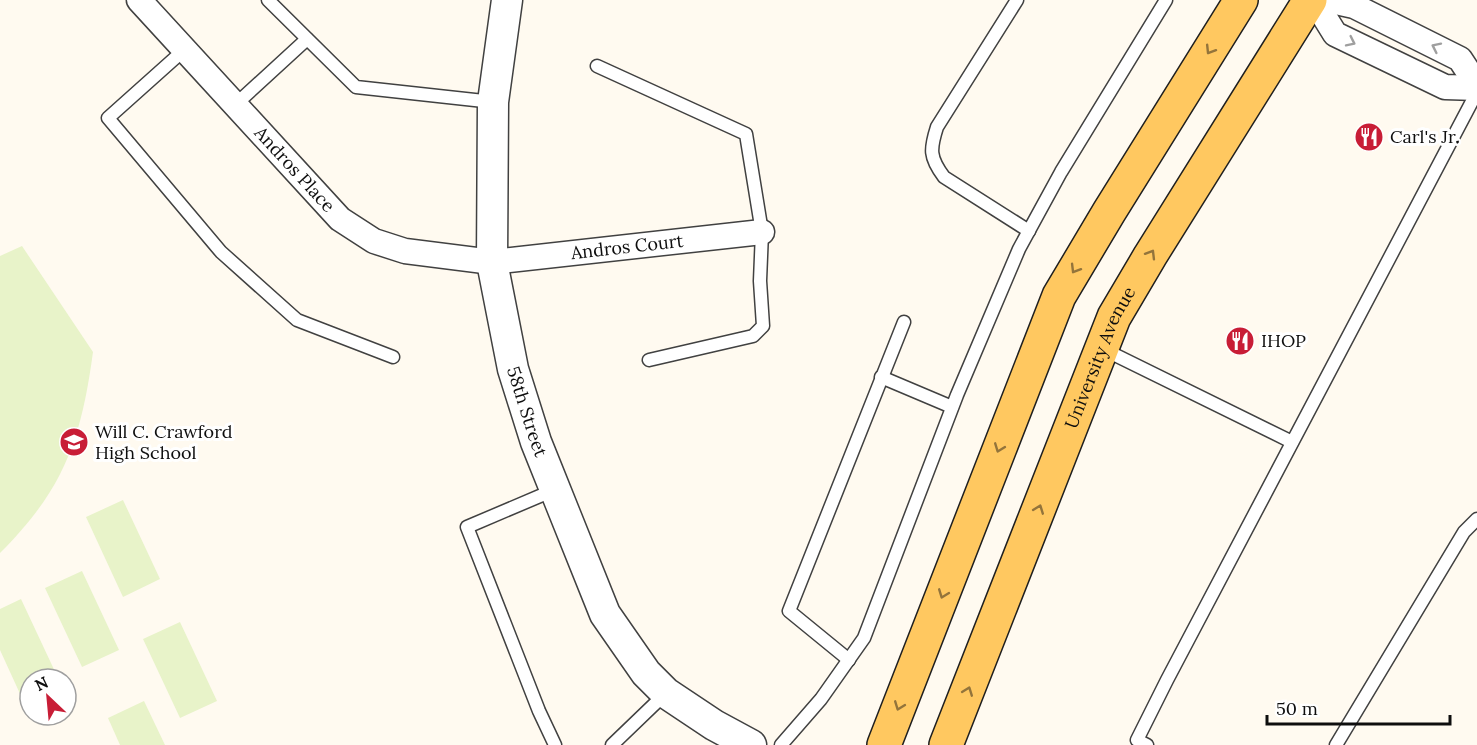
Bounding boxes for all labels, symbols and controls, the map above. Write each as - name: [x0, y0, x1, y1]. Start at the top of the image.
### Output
- one-way arrow: [1345, 35, 1356, 47]
- one-way arrow: [1207, 43, 1218, 54]
- one-way arrow: [1431, 43, 1442, 54]
- street label: Andros Place: [249, 121, 340, 217]
- restaurant icon: Carl's Jr.: [1353, 121, 1385, 153]
- place label: Carl's Jr.: [1390, 125, 1459, 148]
- street label: Andros Court: [569, 229, 685, 264]
- one-way arrow: [1143, 250, 1155, 260]
- one-way arrow: [1070, 263, 1082, 273]
- street label: University Avenue: [1059, 282, 1141, 432]
- restaurant icon: IHOP: [1224, 325, 1256, 357]
- place label: IHOP: [1261, 329, 1306, 352]
- street label: 58th Street: [502, 364, 553, 460]
- place label: Will C. Crawford High School: [95, 420, 233, 464]
- school or university icon: Will C. Crawford High School: [58, 426, 90, 458]
- one-way arrow: [994, 442, 1006, 453]
- one-way arrow: [1032, 504, 1044, 515]
- one-way arrow: [937, 588, 950, 599]
- north arrow: [18, 667, 78, 727]
- text: N: [31, 672, 51, 695]
- one-way arrow: [961, 686, 973, 697]
- scale bar: [1267, 688, 1450, 726]
- text: 50 m: [1276, 697, 1318, 720]
- one-way arrow: [894, 700, 906, 711]

